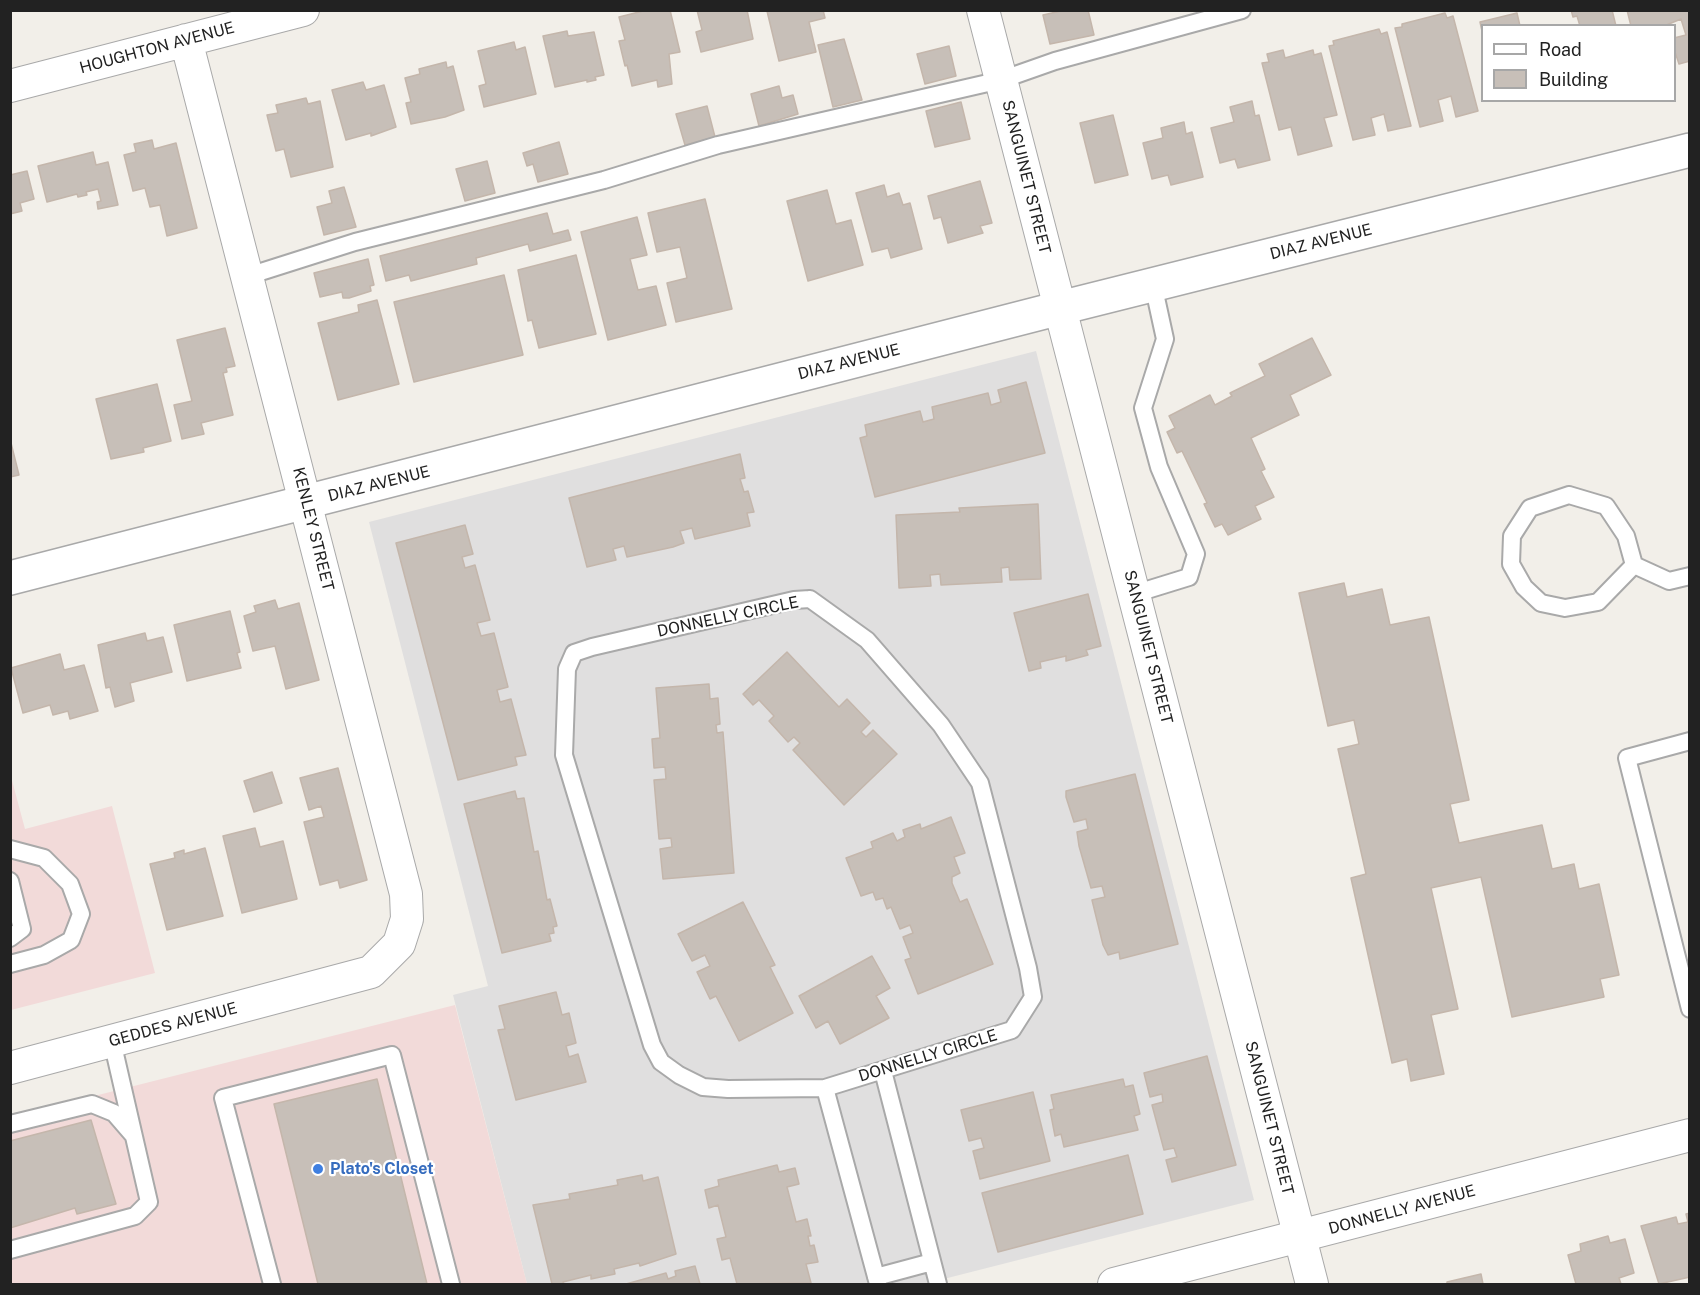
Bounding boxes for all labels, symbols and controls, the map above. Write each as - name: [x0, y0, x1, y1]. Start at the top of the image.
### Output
- street label: HOUGHTON AVENUE: [77, 18, 237, 78]
- legend: [1481, 24, 1676, 102]
- text: Road: [1539, 39, 1582, 60]
- text: Building: [1539, 69, 1608, 90]
- street label: SANGUINET STREET: [998, 98, 1054, 256]
- street label: DIAZ AVENUE: [1268, 220, 1374, 264]
- street label: DIAZ AVENUE: [796, 340, 902, 384]
- street label: DIAZ AVENUE: [326, 462, 432, 506]
- street label: KENLEY STREET: [288, 465, 338, 593]
- street label: SANGUINET STREET: [1120, 568, 1176, 726]
- street label: DONNELLY CIRCLE: [656, 593, 800, 641]
- street label: GEDDES AVENUE: [107, 999, 239, 1051]
- street label: DONNELLY CIRCLE: [856, 1026, 1000, 1086]
- street label: SANGUINET STREET: [1241, 1039, 1297, 1197]
- place label: Plato's Closet: [330, 1159, 434, 1179]
- marker: Plato's Closet: [311, 1162, 325, 1176]
- street label: DONNELLY AVENUE: [1327, 1181, 1477, 1239]

